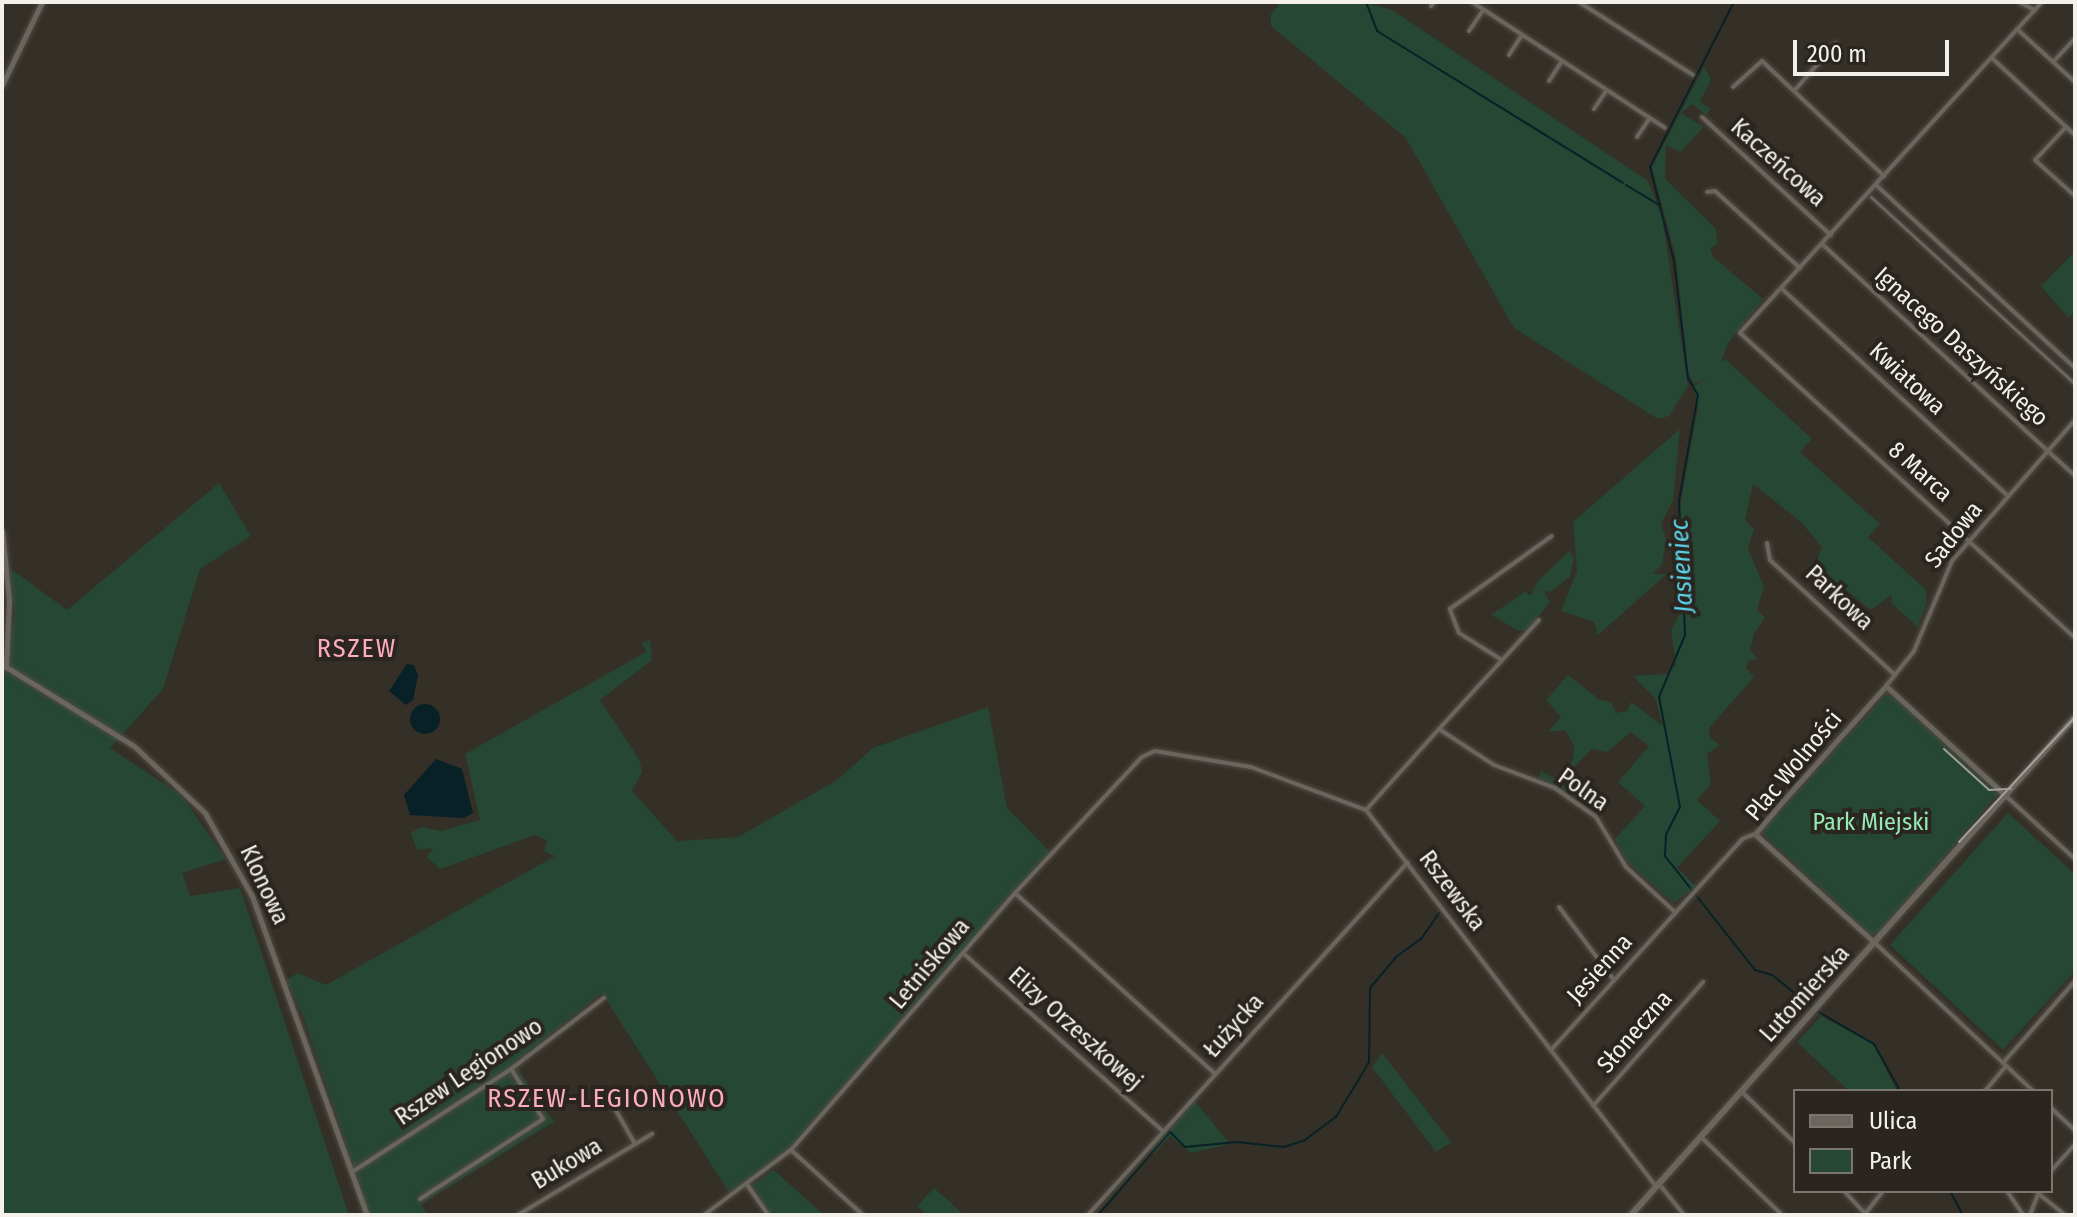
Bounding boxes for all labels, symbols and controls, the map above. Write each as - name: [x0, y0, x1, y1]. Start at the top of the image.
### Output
- scale bar: [1797, 24, 1953, 74]
- text: 200 m: [1807, 40, 1867, 68]
- street label: Kaczeńcowa: [1725, 113, 1831, 213]
- street label: Ignacego Daszyńskiego: [1868, 261, 2054, 433]
- street label: Kwiatowa: [1863, 337, 1951, 421]
- street label: 8 Marca: [1882, 436, 1958, 508]
- street label: Sadowa: [1919, 496, 1989, 574]
- water label: Jasieniec: [1664, 518, 1700, 614]
- street label: Parkowa: [1799, 559, 1879, 637]
- district label: RSZEW: [317, 633, 397, 665]
- street label: Plac Wolności: [1740, 705, 1848, 827]
- street label: Polna: [1552, 762, 1614, 818]
- park label: Park Miejski: [1813, 809, 1929, 837]
- street label: Klonowa: [233, 841, 295, 929]
- street label: Rszewska: [1413, 845, 1491, 937]
- street label: Letniskowa: [884, 913, 976, 1015]
- street label: Jesienna: [1561, 928, 1639, 1010]
- street label: Lutomierska: [1754, 940, 1856, 1048]
- street label: Elizy Orzeszkowej: [1002, 961, 1148, 1097]
- street label: Słoneczna: [1591, 985, 1679, 1079]
- street label: Łużycka: [1198, 988, 1270, 1064]
- street label: Rszew Legionowo: [390, 1012, 548, 1132]
- district label: RSZEW-LEGIONOWO: [487, 1083, 727, 1115]
- legend: [1793, 1089, 2053, 1193]
- text: Ulica: [1869, 1107, 1917, 1135]
- street label: Bukowa: [527, 1132, 607, 1196]
- text: Park: [1869, 1147, 1912, 1175]

